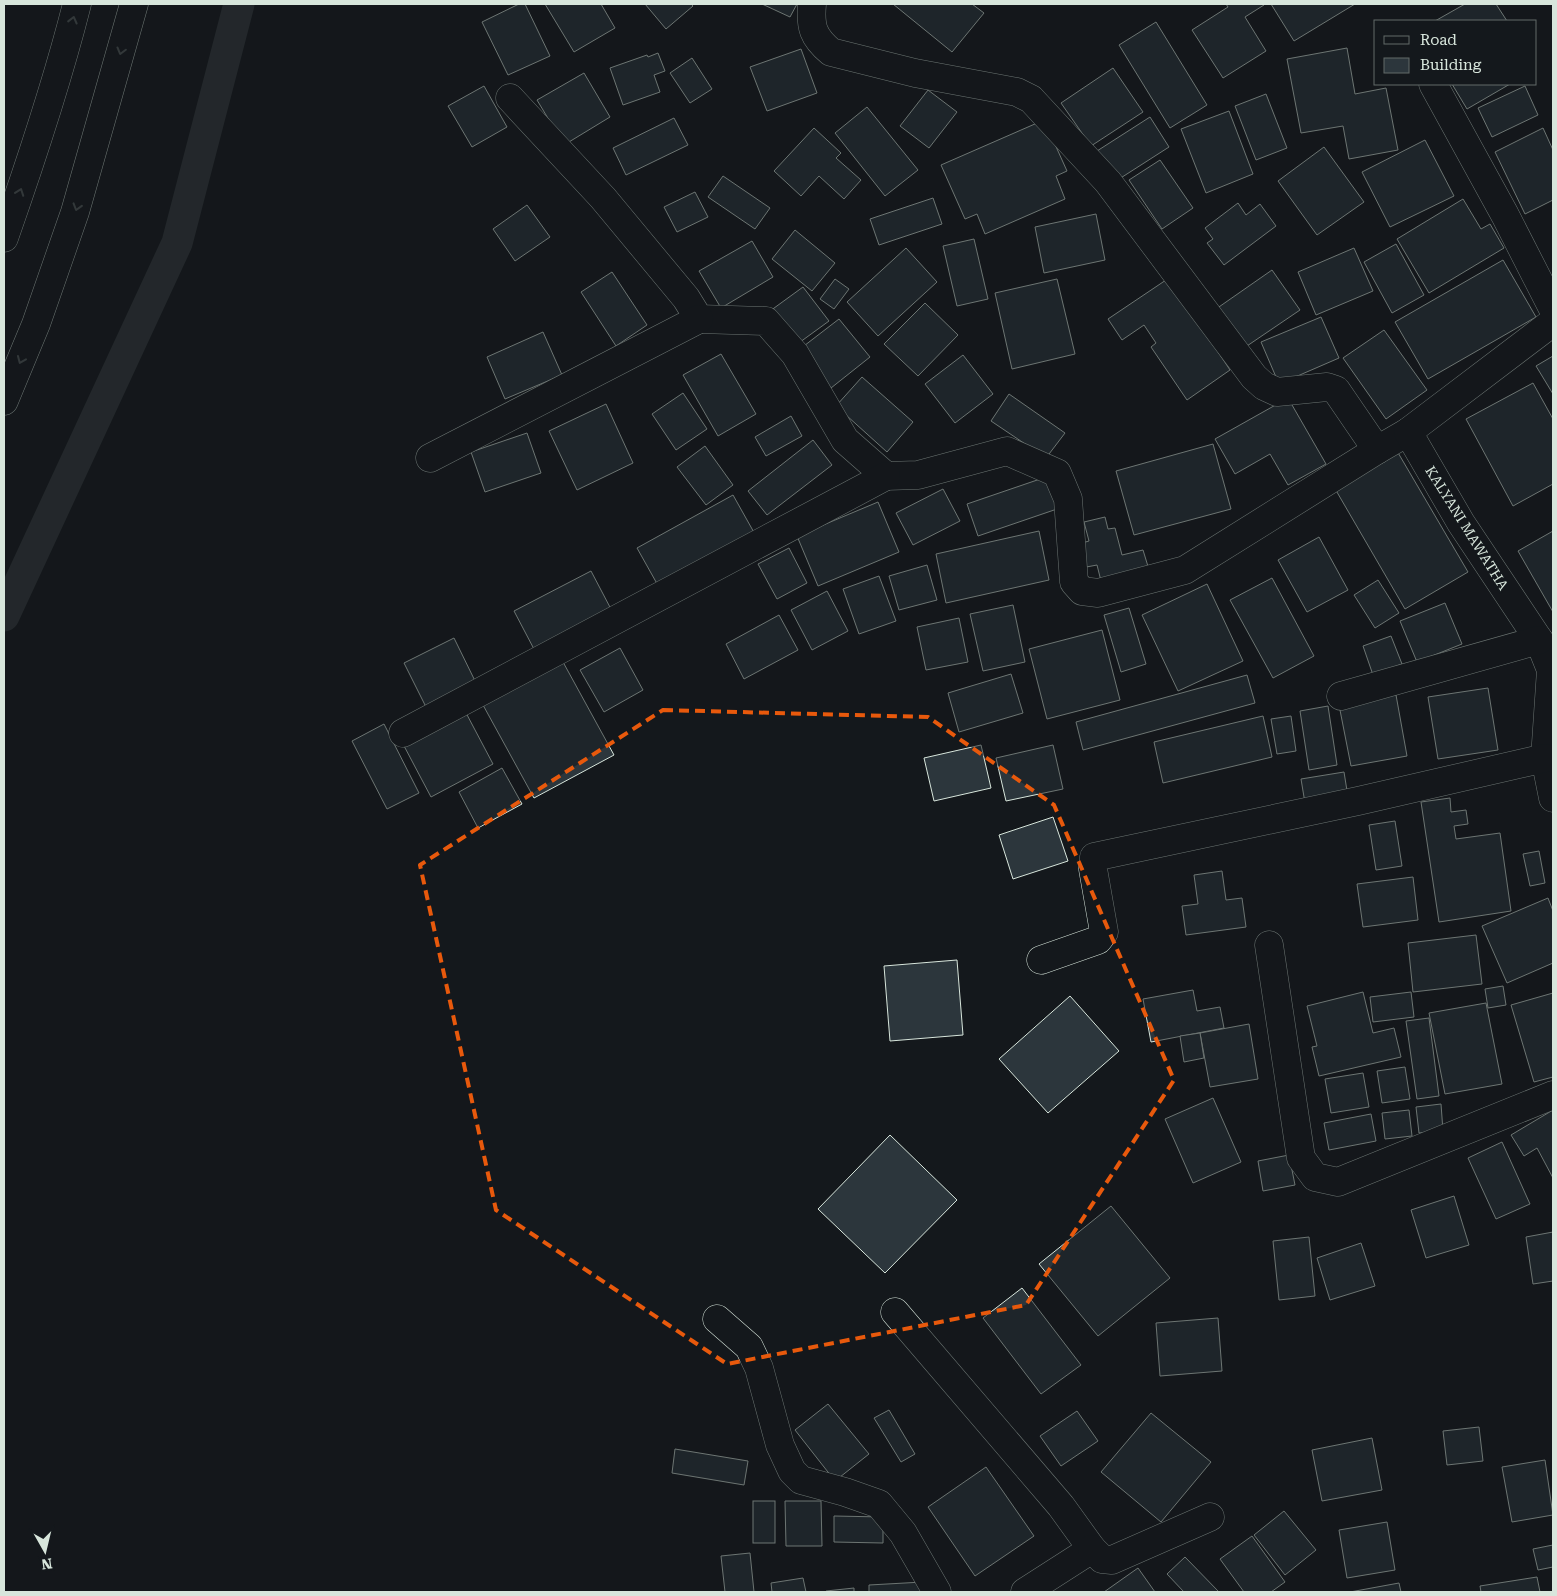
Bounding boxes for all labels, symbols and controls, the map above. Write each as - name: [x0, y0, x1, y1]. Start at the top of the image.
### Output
- one-way arrow: [67, 17, 77, 25]
- legend: [1374, 20, 1537, 85]
- text: Road: [1420, 31, 1457, 49]
- one-way arrow: [117, 46, 127, 54]
- text: Building: [1420, 56, 1482, 74]
- one-way arrow: [14, 188, 24, 197]
- one-way arrow: [72, 202, 82, 211]
- one-way arrow: [17, 355, 28, 364]
- street label: KALYANI MAWATHA: [1422, 463, 1512, 593]
- north arrow: [20, 1526, 70, 1576]
- text: N: [40, 1555, 53, 1573]

